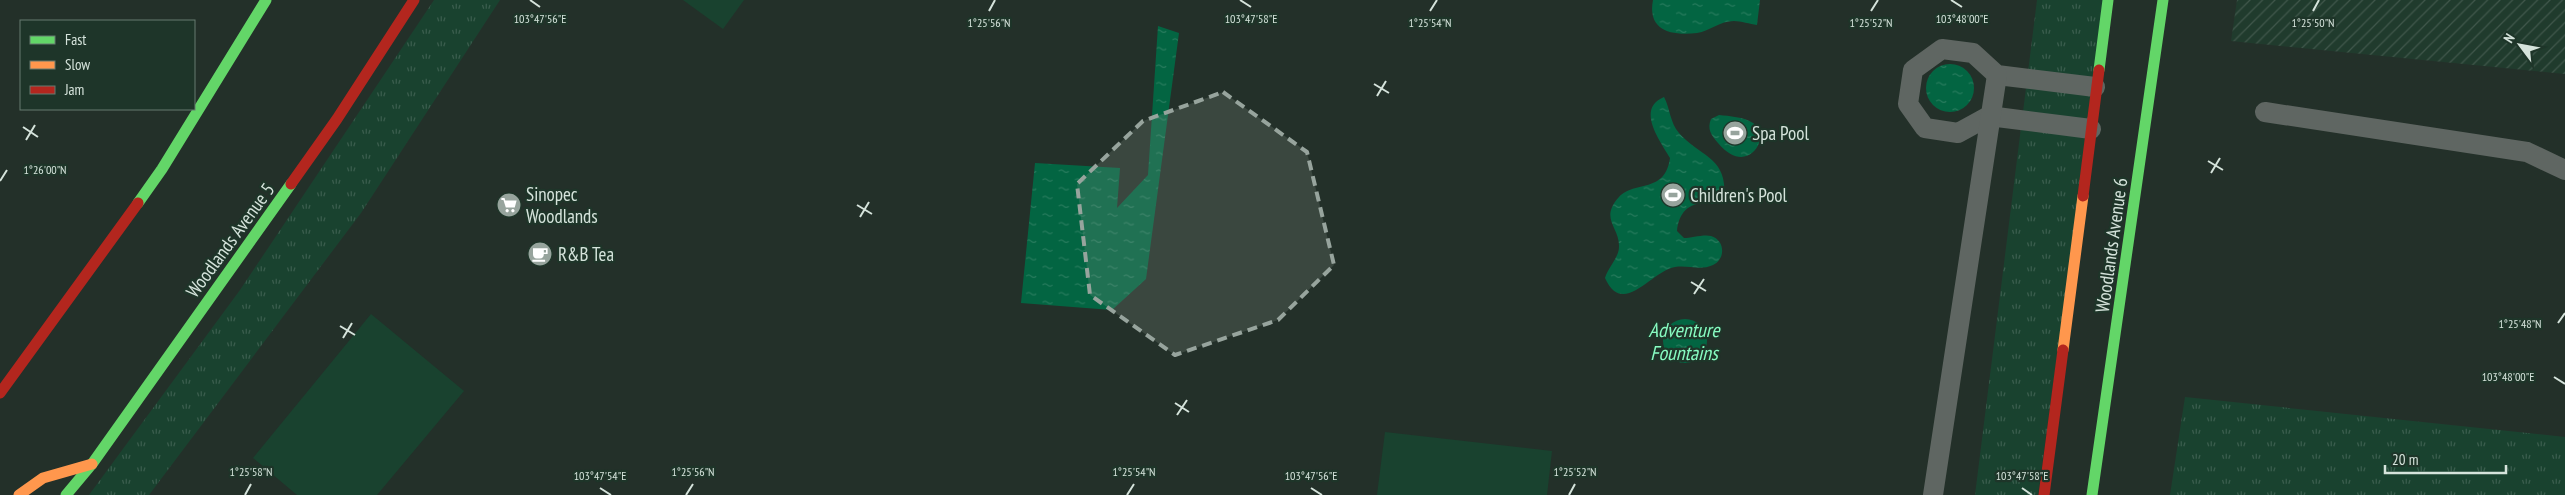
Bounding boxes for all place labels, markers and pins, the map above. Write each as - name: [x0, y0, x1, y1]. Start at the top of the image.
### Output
- sports icon: Spa Pool: [1722, 120, 1748, 146]
- place label: Spa Pool: [1752, 121, 1809, 145]
- place label: Sinopec Woodlands: [526, 182, 598, 228]
- sports icon: Children's Pool: [1660, 182, 1686, 208]
- place label: Children's Pool: [1690, 183, 1788, 207]
- supermarket icon: Sinopec Woodlands: [496, 192, 522, 218]
- cafe icon: R&B Tea: [527, 241, 553, 267]
- place label: R&B Tea: [558, 242, 614, 266]

